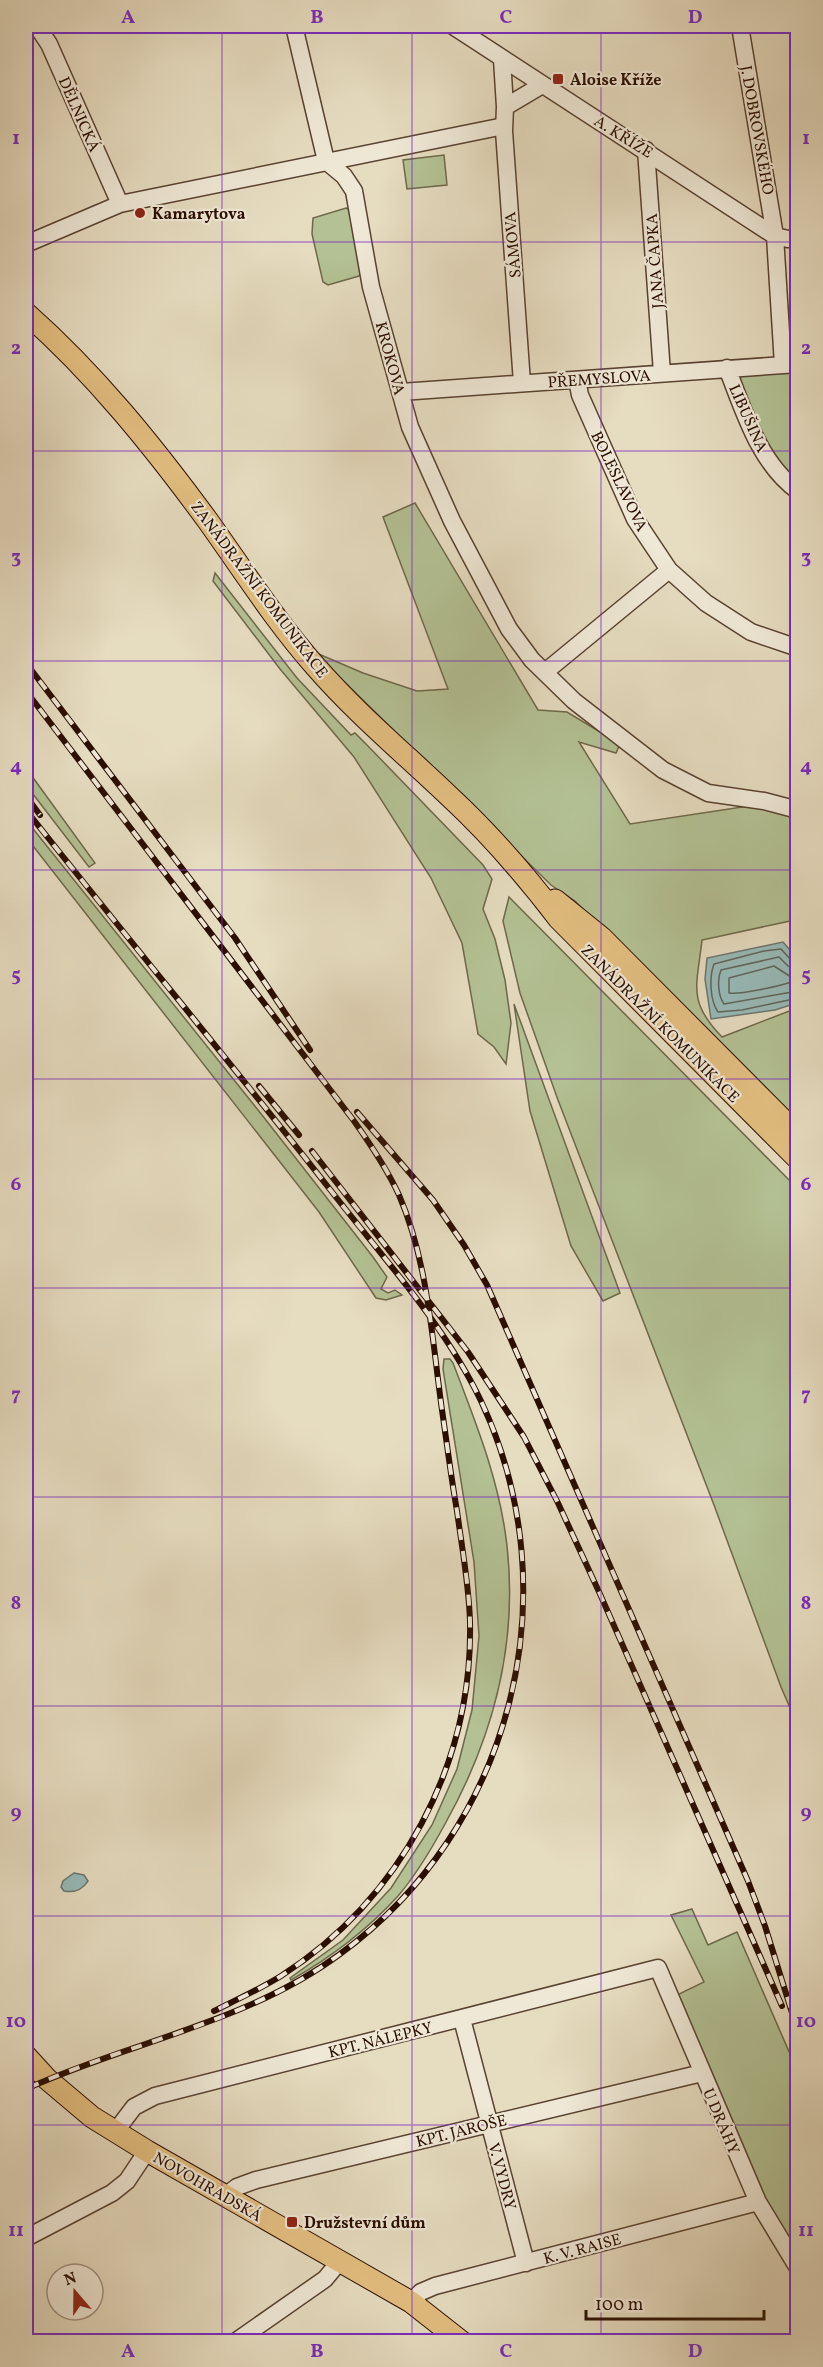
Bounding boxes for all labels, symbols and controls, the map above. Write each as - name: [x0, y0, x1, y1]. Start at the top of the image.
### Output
- text: A: [121, 4, 135, 32]
- text: B: [310, 4, 324, 32]
- text: C: [500, 4, 513, 32]
- text: D: [688, 4, 702, 32]
- street label: J. DOBROVSKÉHO: [734, 64, 778, 197]
- place label: Aloise Kříže: [570, 70, 661, 92]
- marker: Aloise Kříže: [551, 72, 565, 86]
- street label: DĚLNICKÁ: [52, 73, 105, 156]
- street label: A. KŘÍŽE: [589, 110, 657, 164]
- text: 1: [12, 125, 20, 153]
- text: 1: [802, 125, 810, 153]
- place label: Kamarytova: [152, 204, 246, 226]
- marker: Kamarytova: [133, 206, 147, 220]
- street label: SÁMOVA: [500, 211, 528, 279]
- street label: JANA ČAPKA: [641, 213, 670, 309]
- street label: KROKOVA: [369, 319, 409, 398]
- text: 2: [11, 335, 21, 363]
- text: 2: [801, 335, 811, 363]
- street label: PŘEMYSLOVA: [547, 364, 651, 395]
- street label: LIBUŠINA: [722, 381, 773, 457]
- street label: BOLESLAVOVA: [584, 428, 652, 536]
- street label: ZANÁDRAŽNÍ KOMUNIKACE: [185, 497, 333, 683]
- text: 3: [11, 544, 21, 572]
- text: 3: [801, 544, 811, 572]
- text: 4: [10, 753, 22, 781]
- text: 4: [800, 753, 812, 781]
- street label: ZANÁDRAŽNÍ KOMUNIKACE: [575, 940, 744, 1109]
- text: 5: [11, 962, 21, 990]
- text: 5: [801, 962, 811, 990]
- text: 6: [11, 1171, 22, 1199]
- text: 6: [801, 1171, 812, 1199]
- text: 7: [11, 1381, 21, 1409]
- text: 7: [801, 1381, 811, 1409]
- text: 8: [11, 1590, 21, 1618]
- text: 8: [801, 1590, 811, 1618]
- text: 9: [10, 1799, 22, 1827]
- text: 9: [800, 1799, 812, 1827]
- text: 10: [6, 2008, 26, 2036]
- text: 10: [796, 2008, 816, 2036]
- street label: KPT. NÁLEPKY: [326, 2017, 435, 2065]
- street label: U DRÁHY: [696, 2085, 744, 2158]
- street label: KPT. JAROŠE: [414, 2109, 509, 2154]
- street label: V. VYDRY: [482, 2141, 521, 2212]
- street label: NOVOHRADSKÁ: [148, 2148, 266, 2228]
- place label: Družstevní dům: [304, 2213, 426, 2235]
- marker: Družstevní dům: [285, 2215, 299, 2229]
- text: 11: [8, 2217, 24, 2245]
- text: 11: [798, 2217, 814, 2245]
- street label: K. V. RAISE: [541, 2229, 624, 2271]
- north arrow: [45, 2262, 105, 2322]
- text: N: [61, 2267, 80, 2292]
- scale bar: [586, 2283, 764, 2321]
- text: 100 m: [595, 2293, 644, 2318]
- text: A: [121, 2338, 135, 2366]
- text: B: [310, 2338, 324, 2366]
- text: C: [500, 2338, 513, 2366]
- text: D: [688, 2338, 702, 2366]

